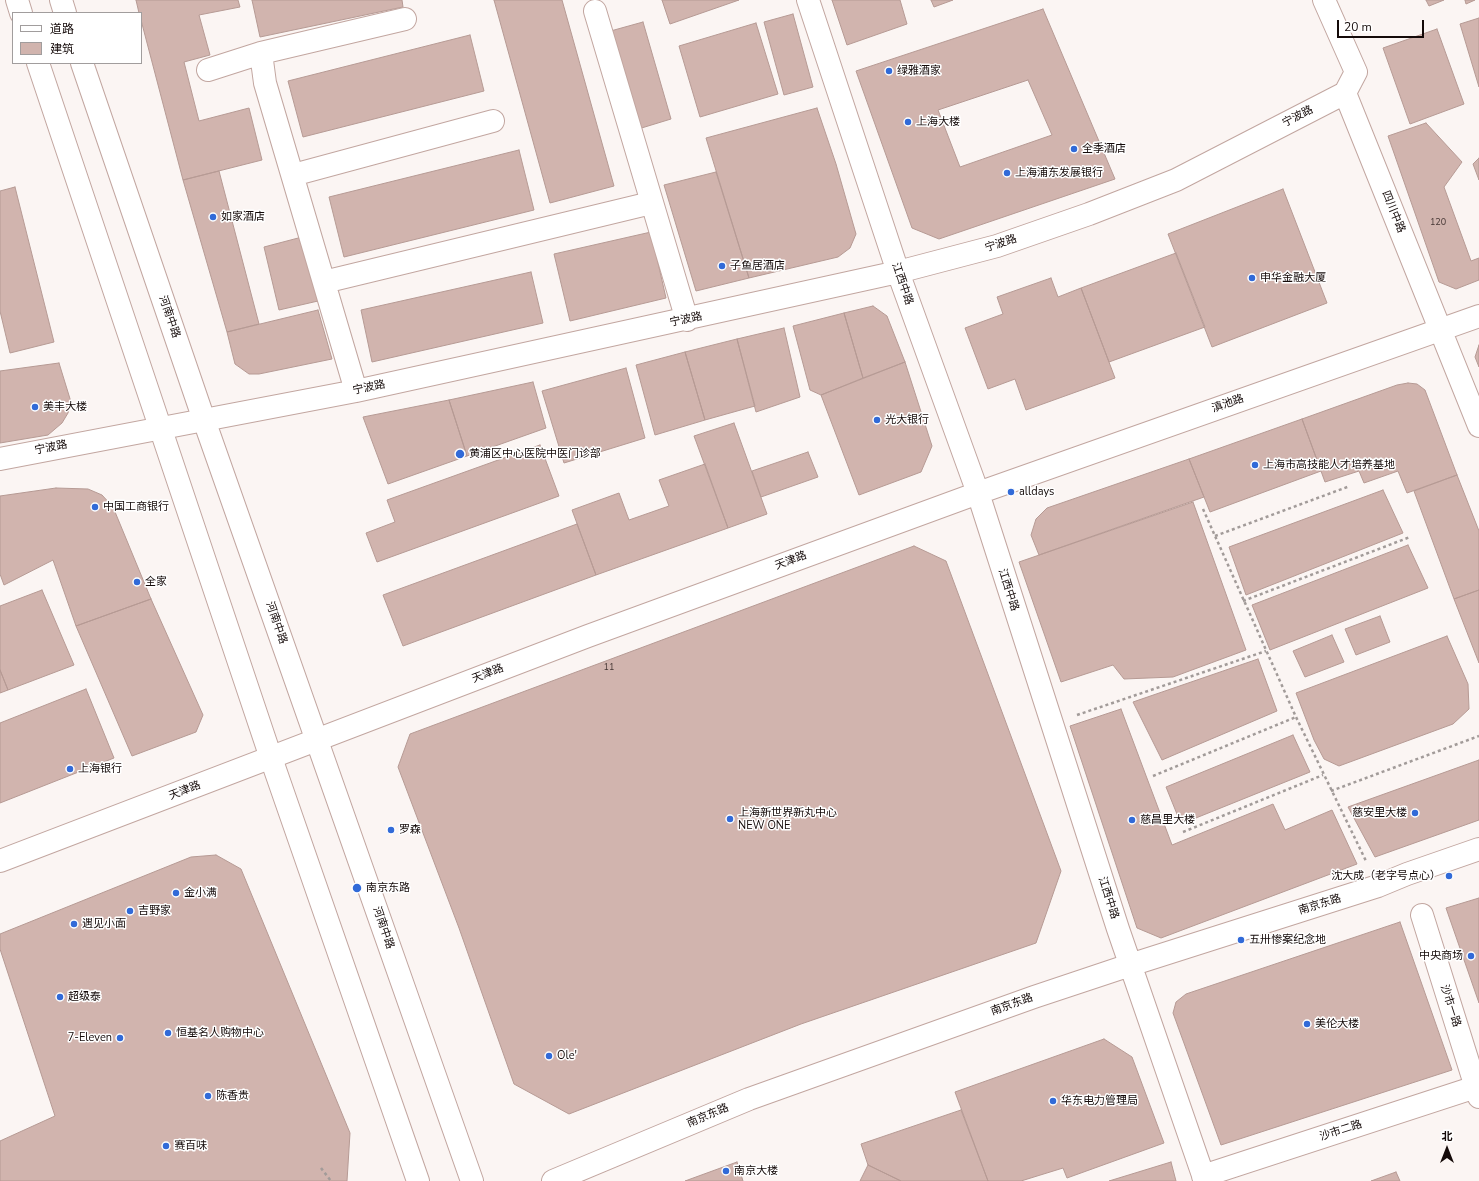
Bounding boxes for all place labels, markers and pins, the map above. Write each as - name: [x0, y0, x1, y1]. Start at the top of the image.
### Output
- place label: 绿雅酒家: [897, 64, 941, 78]
- marker: 绿雅酒家: [884, 66, 894, 76]
- place label: 上海大楼: [916, 115, 960, 129]
- marker: 上海大楼: [903, 117, 913, 127]
- place label: 全季酒店: [1082, 142, 1126, 156]
- marker: 全季酒店: [1069, 144, 1079, 154]
- place label: 上海浦东发展银行: [1015, 166, 1103, 180]
- marker: 上海浦东发展银行: [1002, 168, 1012, 178]
- place label: 如家酒店: [221, 210, 265, 224]
- marker: 如家酒店: [208, 212, 218, 222]
- place label: 子鱼居酒店: [730, 259, 785, 273]
- marker: 子鱼居酒店: [717, 261, 727, 271]
- place label: 申华金融大厦: [1260, 271, 1326, 285]
- marker: 申华金融大厦: [1247, 273, 1257, 283]
- place label: 美丰大楼: [43, 400, 87, 414]
- marker: 美丰大楼: [30, 402, 40, 412]
- place label: 光大银行: [885, 413, 929, 427]
- marker: 光大银行: [872, 415, 882, 425]
- place label: 黄浦区中心医院中医门诊部: [469, 447, 601, 461]
- marker: 黄浦区中心医院中医门诊部: [454, 448, 466, 460]
- place label: 上海市高技能人才培养基地: [1263, 458, 1395, 472]
- marker: 上海市高技能人才培养基地: [1250, 460, 1260, 470]
- place label: alldays: [1019, 485, 1054, 499]
- marker: alldays: [1006, 487, 1016, 497]
- place label: 中国工商银行: [103, 500, 169, 514]
- marker: 中国工商银行: [90, 502, 100, 512]
- place label: 全家: [145, 575, 167, 589]
- marker: 全家: [132, 577, 142, 587]
- place label: 上海银行: [78, 762, 122, 776]
- marker: 上海银行: [65, 764, 75, 774]
- place label: 上海新世界新丸中心 NEW ONE: [738, 806, 837, 832]
- place label: 慈安里大楼: [1352, 806, 1407, 820]
- marker: 慈安里大楼: [1410, 808, 1420, 818]
- place label: 慈昌里大楼: [1140, 813, 1195, 827]
- marker: 上海新世界新丸中心 NEW ONE: [725, 814, 735, 824]
- marker: 慈昌里大楼: [1127, 815, 1137, 825]
- place label: 罗森: [399, 823, 421, 837]
- marker: 罗森: [386, 825, 396, 835]
- place label: 沈大成（老字号点心）: [1331, 869, 1441, 883]
- marker: 沈大成（老字号点心）: [1444, 871, 1454, 881]
- place label: 南京东路: [366, 881, 410, 895]
- marker: 南京东路: [351, 882, 363, 894]
- place label: 金小满: [184, 886, 217, 900]
- marker: 金小满: [171, 888, 181, 898]
- place label: 吉野家: [138, 904, 171, 918]
- marker: 吉野家: [125, 906, 135, 916]
- place label: 遇见小面: [82, 917, 126, 931]
- marker: 遇见小面: [69, 919, 79, 929]
- place label: 五卅惨案纪念地: [1249, 933, 1326, 947]
- marker: 五卅惨案纪念地: [1236, 935, 1246, 945]
- place label: 中央商场: [1419, 949, 1463, 963]
- marker: 中央商场: [1466, 951, 1476, 961]
- place label: 超级泰: [68, 990, 101, 1004]
- marker: 超级泰: [55, 992, 65, 1002]
- place label: 美伦大楼: [1315, 1017, 1359, 1031]
- marker: 美伦大楼: [1302, 1019, 1312, 1029]
- place label: 恒基名人购物中心: [176, 1026, 264, 1040]
- marker: 恒基名人购物中心: [163, 1028, 173, 1038]
- place label: 7-Eleven: [68, 1031, 112, 1045]
- marker: 7-Eleven: [115, 1033, 125, 1043]
- place label: Ole': [557, 1049, 577, 1063]
- marker: Ole': [544, 1051, 554, 1061]
- place label: 陈香贵: [216, 1089, 249, 1103]
- marker: 陈香贵: [203, 1091, 213, 1101]
- place label: 华东电力管理局: [1061, 1094, 1138, 1108]
- marker: 华东电力管理局: [1048, 1096, 1058, 1106]
- place label: 赛百味: [174, 1139, 207, 1153]
- marker: 赛百味: [161, 1141, 171, 1151]
- place label: 南京大楼: [734, 1164, 778, 1178]
- marker: 南京大楼: [721, 1166, 731, 1176]

